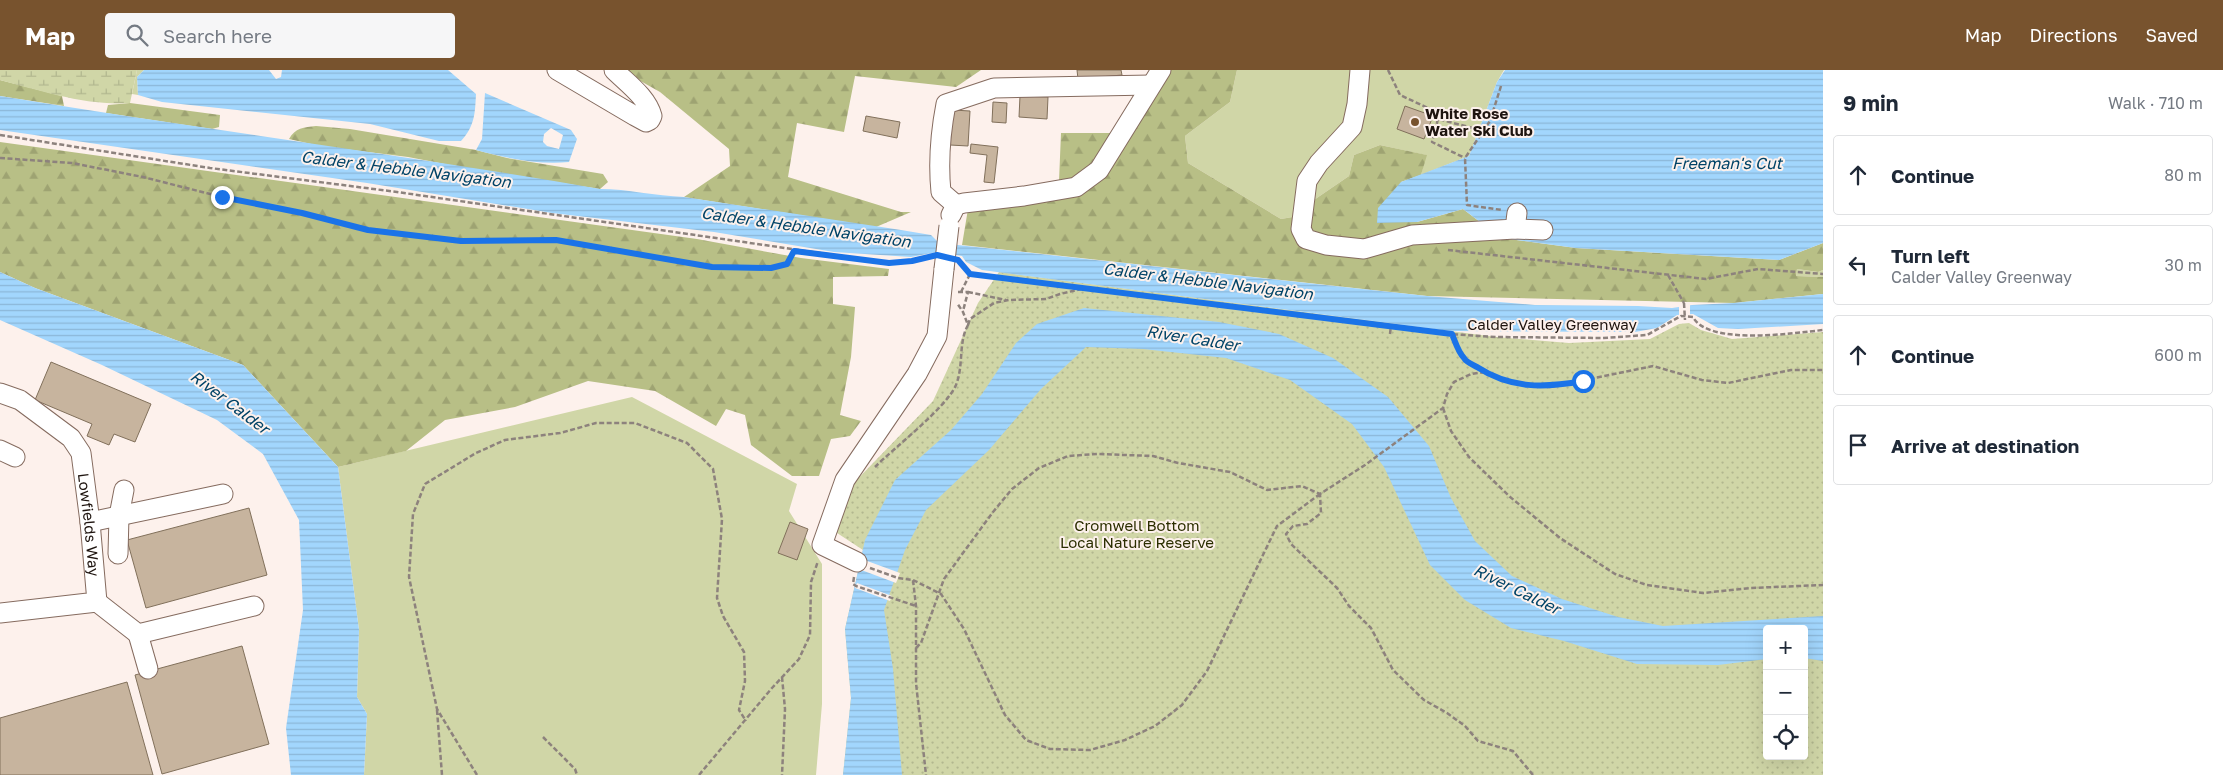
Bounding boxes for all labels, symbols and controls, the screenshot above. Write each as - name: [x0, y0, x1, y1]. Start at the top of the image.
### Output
- search box: [105, 13, 455, 58]
- text: Map: [25, 21, 75, 50]
- icon: search: [123, 21, 151, 49]
- text: Search here: [163, 24, 272, 47]
- text: Map: [1965, 24, 2001, 46]
- text: Directions: [2029, 24, 2117, 46]
- text: Saved: [2145, 24, 2198, 46]
- text: 9 min: [1843, 90, 1898, 116]
- text: Walk · 710 m: [2108, 93, 2203, 113]
- place label: White Rose Water Ski Club: [1425, 104, 1533, 139]
- marker: White Rose Water Ski Club: [1409, 116, 1421, 128]
- water label: Calder & Hebble Navigation: [300, 146, 513, 192]
- water label: Freeman's Cut: [1672, 153, 1784, 173]
- icon: ahead: [1844, 161, 1872, 189]
- text: Continue: [1891, 164, 1974, 187]
- text: 80 m: [2164, 165, 2202, 185]
- route end: [211, 186, 234, 209]
- water label: Calder & Hebble Navigation: [700, 202, 913, 252]
- text: Turn left: [1891, 244, 1970, 267]
- icon: left: [1844, 251, 1872, 279]
- text: 30 m: [2165, 255, 2202, 275]
- water label: Calder & Hebble Navigation: [1102, 258, 1315, 304]
- text: Calder Valley Greenway: [1891, 267, 2072, 287]
- street label: Calder Valley Greenway: [1467, 315, 1637, 333]
- water label: River Calder: [1145, 321, 1243, 356]
- icon: ahead: [1844, 341, 1872, 369]
- text: Continue: [1891, 344, 1974, 367]
- text: 600 m: [2154, 345, 2202, 365]
- water label: River Calder: [187, 366, 276, 440]
- route start: [1572, 370, 1595, 393]
- icon: arrive: [1844, 431, 1872, 459]
- text: Arrive at destination: [1891, 434, 2079, 457]
- street label: Lowfields Way: [75, 472, 104, 578]
- park label: Cromwell Bottom Local Nature Reserve: [1060, 516, 1214, 551]
- water label: River Calder: [1471, 560, 1566, 620]
- map controls: [1763, 625, 1808, 760]
- button: +: [1763, 625, 1808, 670]
- button: −: [1763, 670, 1808, 715]
- button: locate: [1763, 715, 1808, 760]

